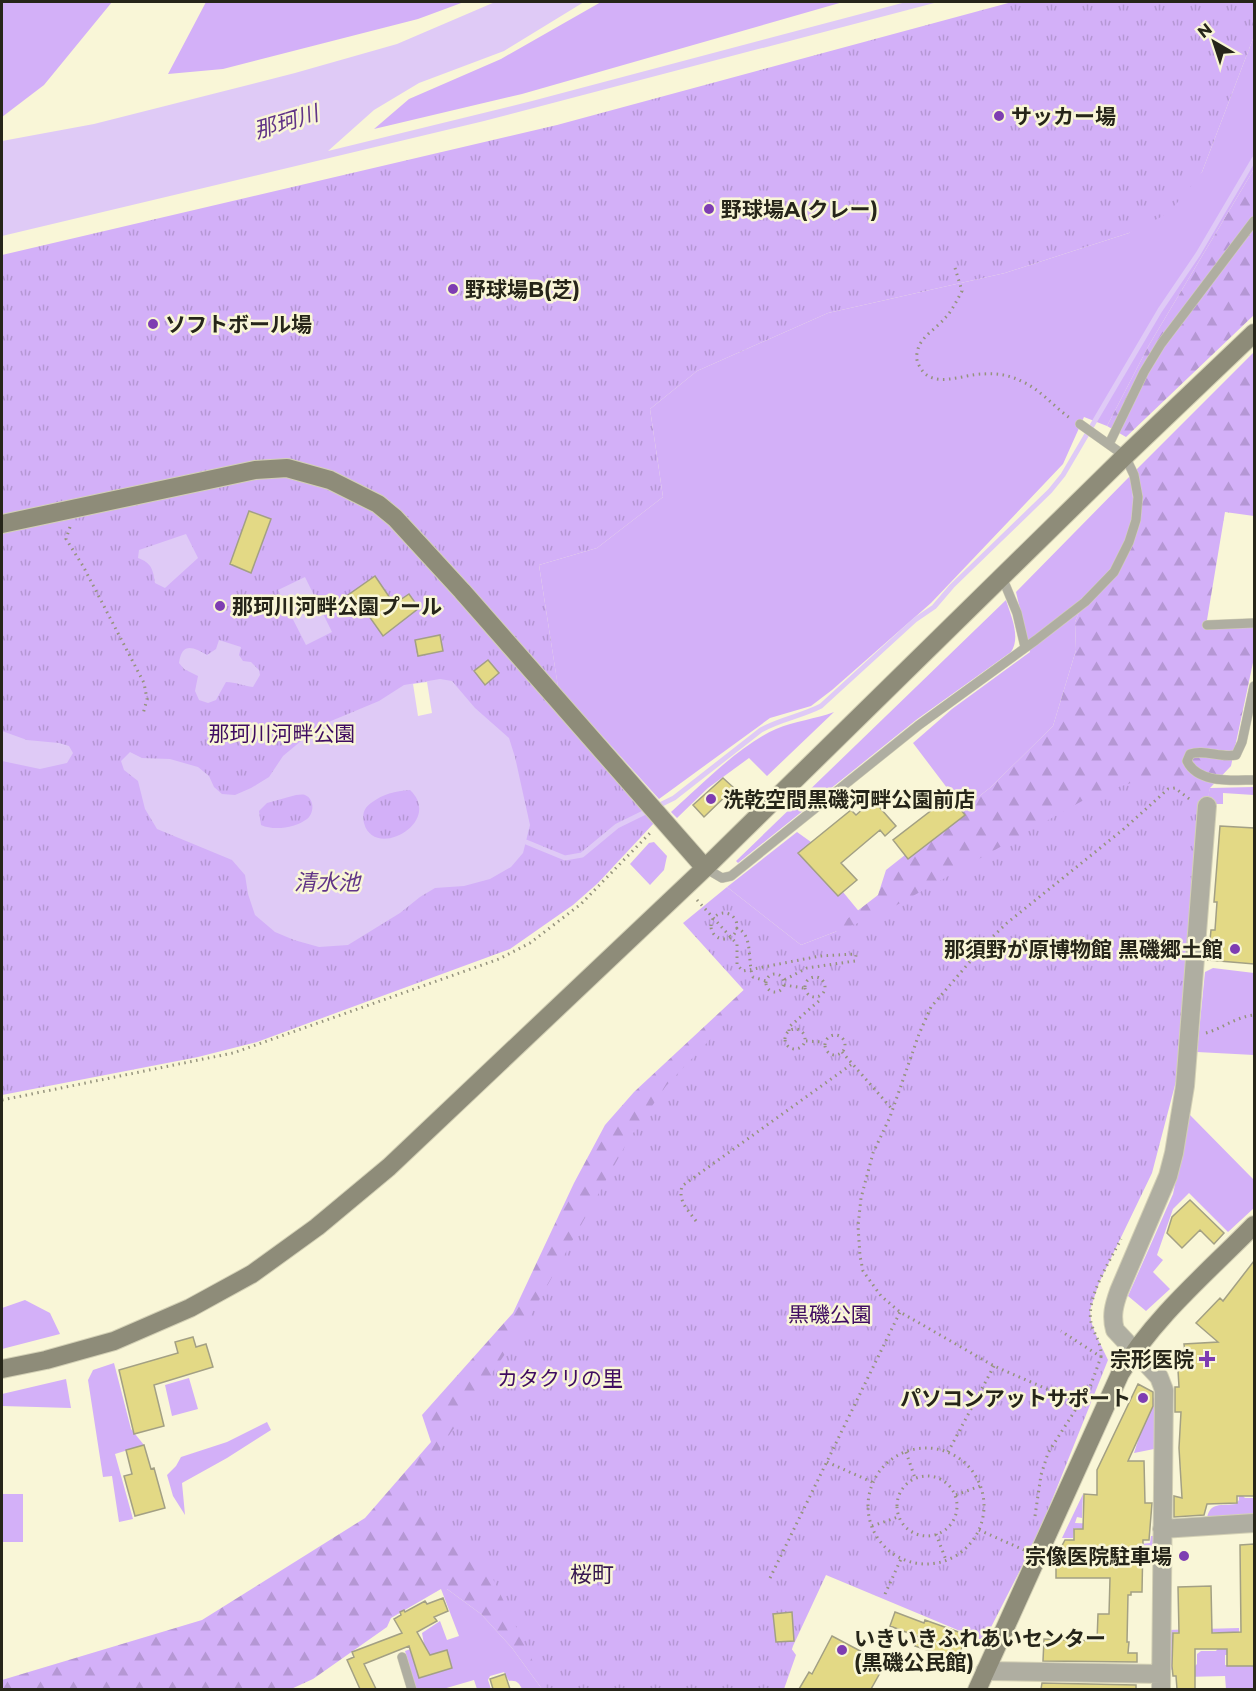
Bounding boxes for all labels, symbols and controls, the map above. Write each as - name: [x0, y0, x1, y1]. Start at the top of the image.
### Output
- north arrow: [1184, 12, 1244, 72]
- text: N: [1194, 19, 1216, 42]
- water label: 那珂川: [250, 99, 323, 145]
- place label: サッカー場: [1011, 104, 1116, 129]
- marker: サッカー場: [992, 109, 1006, 123]
- place label: 野球場A(クレー): [721, 197, 878, 222]
- marker: 野球場A(クレー): [702, 202, 716, 216]
- place label: 野球場B(芝): [465, 277, 580, 302]
- marker: 野球場B(芝): [446, 282, 460, 296]
- place label: ソフトボール場: [165, 312, 312, 337]
- marker: ソフトボール場: [146, 317, 160, 331]
- place label: 那珂川河畔公園プール: [232, 594, 442, 619]
- marker: 那珂川河畔公園プール: [213, 599, 227, 613]
- park label: 那珂川河畔公園: [209, 721, 356, 746]
- place label: 洗乾空間黒磯河畔公園前店: [723, 787, 975, 812]
- marker: 洗乾空間黒磯河畔公園前店: [704, 792, 718, 806]
- water label: 清水池: [294, 869, 362, 896]
- place label: 那須野が原博物館 黒磯郷土館: [944, 937, 1223, 962]
- marker: 那須野が原博物館 黒磯郷土館: [1228, 942, 1242, 956]
- park label: 黒磯公園: [788, 1302, 872, 1327]
- place label: 宗形医院: [1110, 1347, 1194, 1372]
- marker: 宗形医院: [1198, 1350, 1216, 1368]
- park label: カタクリの里: [497, 1366, 623, 1391]
- place label: パソコンアットサポート: [900, 1386, 1131, 1411]
- marker: パソコンアットサポート: [1136, 1391, 1150, 1405]
- place label: 宗像医院駐車場: [1025, 1544, 1172, 1569]
- marker: 宗像医院駐車場: [1177, 1549, 1191, 1563]
- district label: 桜町: [570, 1561, 614, 1588]
- place label: いきいきふれあいセンター (黒磯公民館): [854, 1626, 1106, 1675]
- marker: いきいきふれあいセンター (黒磯公民館): [835, 1643, 849, 1657]

